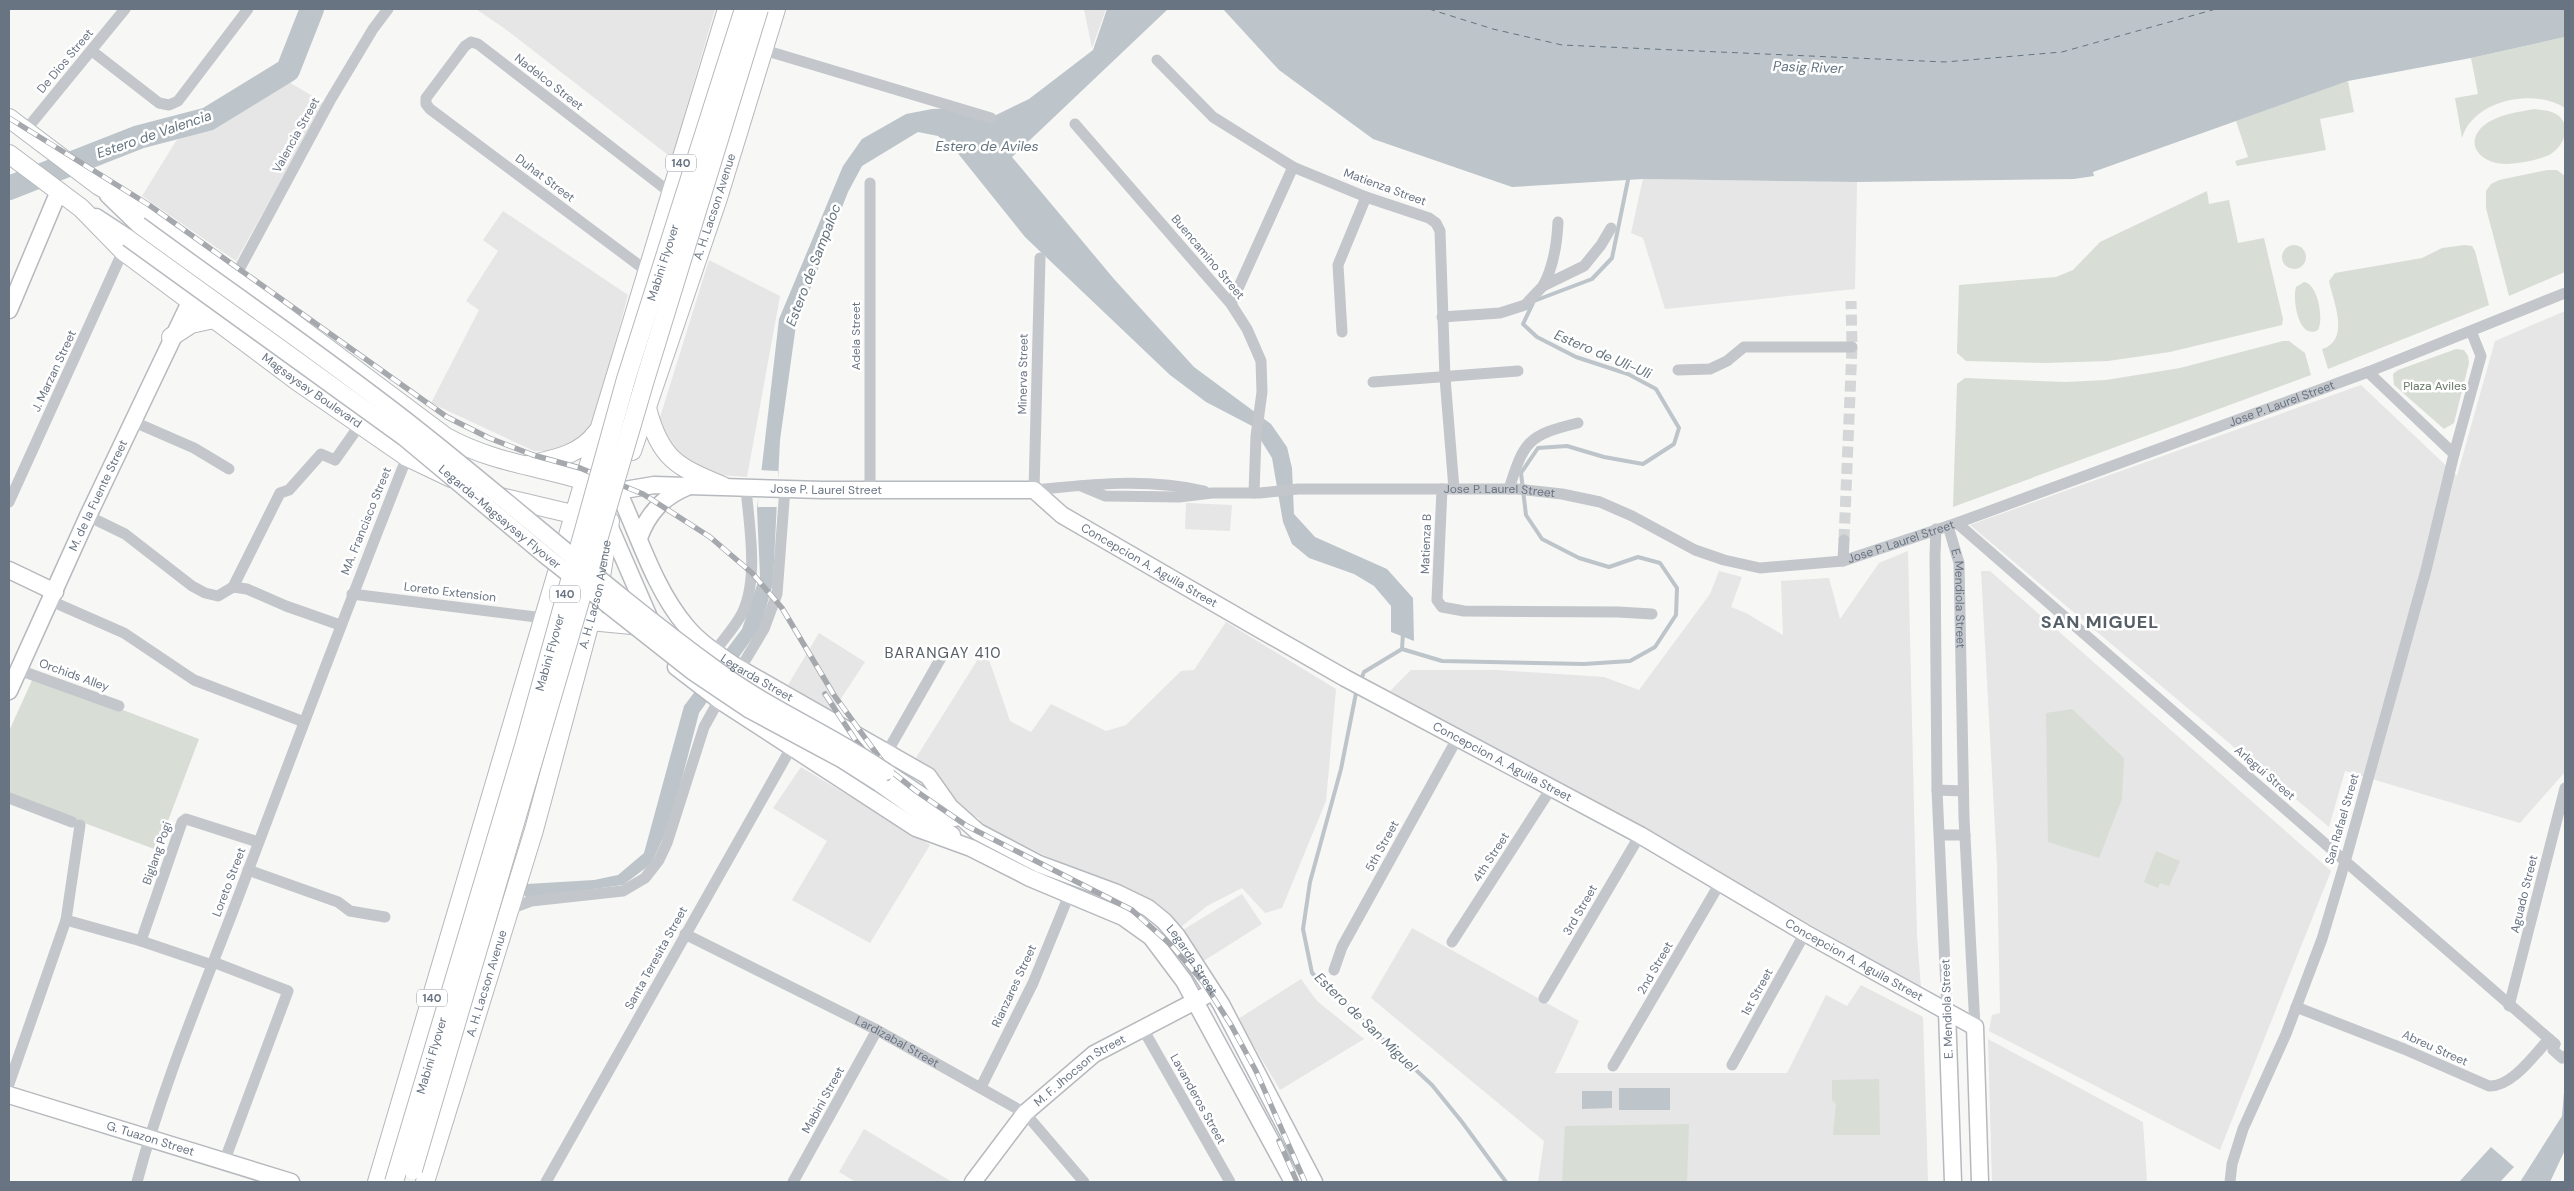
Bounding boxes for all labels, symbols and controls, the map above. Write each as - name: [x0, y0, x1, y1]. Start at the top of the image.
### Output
- street label: De Dios Street: [33, 25, 97, 97]
- street label: Nadelco Street: [511, 50, 587, 114]
- water label: Pasig River: [1773, 57, 1844, 77]
- street label: Valencia Street: [269, 94, 323, 176]
- water label: Estero de Valencia: [94, 106, 214, 162]
- water label: Estero de Aviles: [935, 137, 1039, 155]
- street label: Duhat Street: [512, 150, 578, 206]
- street label: A. H. Lacson Avenue: [690, 151, 739, 262]
- road number: 140: [666, 154, 696, 172]
- street label: Matienza Street: [1341, 165, 1429, 209]
- water label: Estero de Sampaloc: [781, 201, 845, 329]
- street label: Buencamino Street: [1168, 211, 1248, 303]
- street label: Mabini Flyover: [643, 222, 683, 303]
- street label: Adela Street: [848, 302, 864, 370]
- water label: Estero de Uli-Uli: [1552, 325, 1655, 383]
- street label: J. Marzan Street: [28, 327, 80, 414]
- street label: Minerva Street: [1014, 333, 1032, 415]
- street label: Magsaysay Boulevard: [259, 350, 365, 432]
- street label: Jose P. Laurel Street: [2227, 377, 2337, 430]
- park label: Plaza Aviles: [2403, 378, 2467, 394]
- street label: M. de la Fuente Street: [65, 437, 131, 554]
- street label: Legarda-Magsaysay Flyover: [435, 461, 565, 573]
- street label: MA. Francisco Street: [337, 464, 395, 577]
- street label: Jose P. Laurel Street: [770, 480, 882, 498]
- street label: Jose P. Laurel Street: [1444, 481, 1556, 501]
- street label: Matienza B: [1417, 514, 1435, 574]
- street label: Jose P. Laurel Street: [1845, 516, 1957, 567]
- street label: Concepcion A. Aguila Street: [1078, 520, 1221, 611]
- street label: A. H. Lacson Avenue: [575, 539, 615, 651]
- street label: E. Mendiola Street: [1947, 547, 1969, 649]
- street label: Loreto Extension: [403, 578, 497, 606]
- road number: 140: [550, 586, 580, 602]
- district label: SAN MIGUEL: [2041, 610, 2159, 634]
- street label: Mabini Flyover: [532, 612, 568, 693]
- district label: BARANGAY 410: [884, 643, 1002, 663]
- street label: Legarda Street: [717, 650, 796, 706]
- street label: Orchids Alley: [37, 655, 112, 695]
- street label: Concepcion A. Aguila Street: [1430, 718, 1575, 805]
- street label: Arlegui Street: [2231, 742, 2299, 804]
- street label: San Rafael Street: [2321, 771, 2363, 866]
- street label: 5th Street: [1361, 817, 1403, 874]
- street label: Biglang Pogi: [139, 819, 175, 887]
- street label: 4th Street: [1469, 829, 1513, 885]
- street label: Loreto Street: [208, 845, 250, 919]
- street label: Aguado Street: [2507, 853, 2541, 935]
- street label: 3rd Street: [1559, 881, 1601, 938]
- street label: Santa Teresita Street: [621, 903, 691, 1012]
- street label: Concepcion A. Aguila Street: [1782, 915, 1926, 1005]
- street label: Legarda Street: [1163, 921, 1221, 998]
- street label: A. H. Lacson Avenue: [462, 928, 511, 1039]
- street label: 2nd Street: [1633, 938, 1677, 997]
- street label: Rianzares Street: [988, 942, 1040, 1030]
- street label: E. Mendiola Street: [1937, 958, 1957, 1059]
- street label: 1st Street: [1738, 965, 1777, 1018]
- water label: Estero de San Miguel: [1311, 968, 1422, 1076]
- road number: 140: [417, 990, 447, 1006]
- street label: Lardizabal Street: [852, 1012, 942, 1071]
- street label: Mabini Flyover: [413, 1015, 451, 1096]
- street label: Abreu Street: [2400, 1026, 2471, 1070]
- street label: M. F. Jhocson Street: [1030, 1031, 1128, 1110]
- street label: Lavanderos Street: [1167, 1051, 1230, 1147]
- street label: Mabini Street: [798, 1064, 848, 1136]
- street label: G. Tuazon Street: [105, 1118, 197, 1160]

